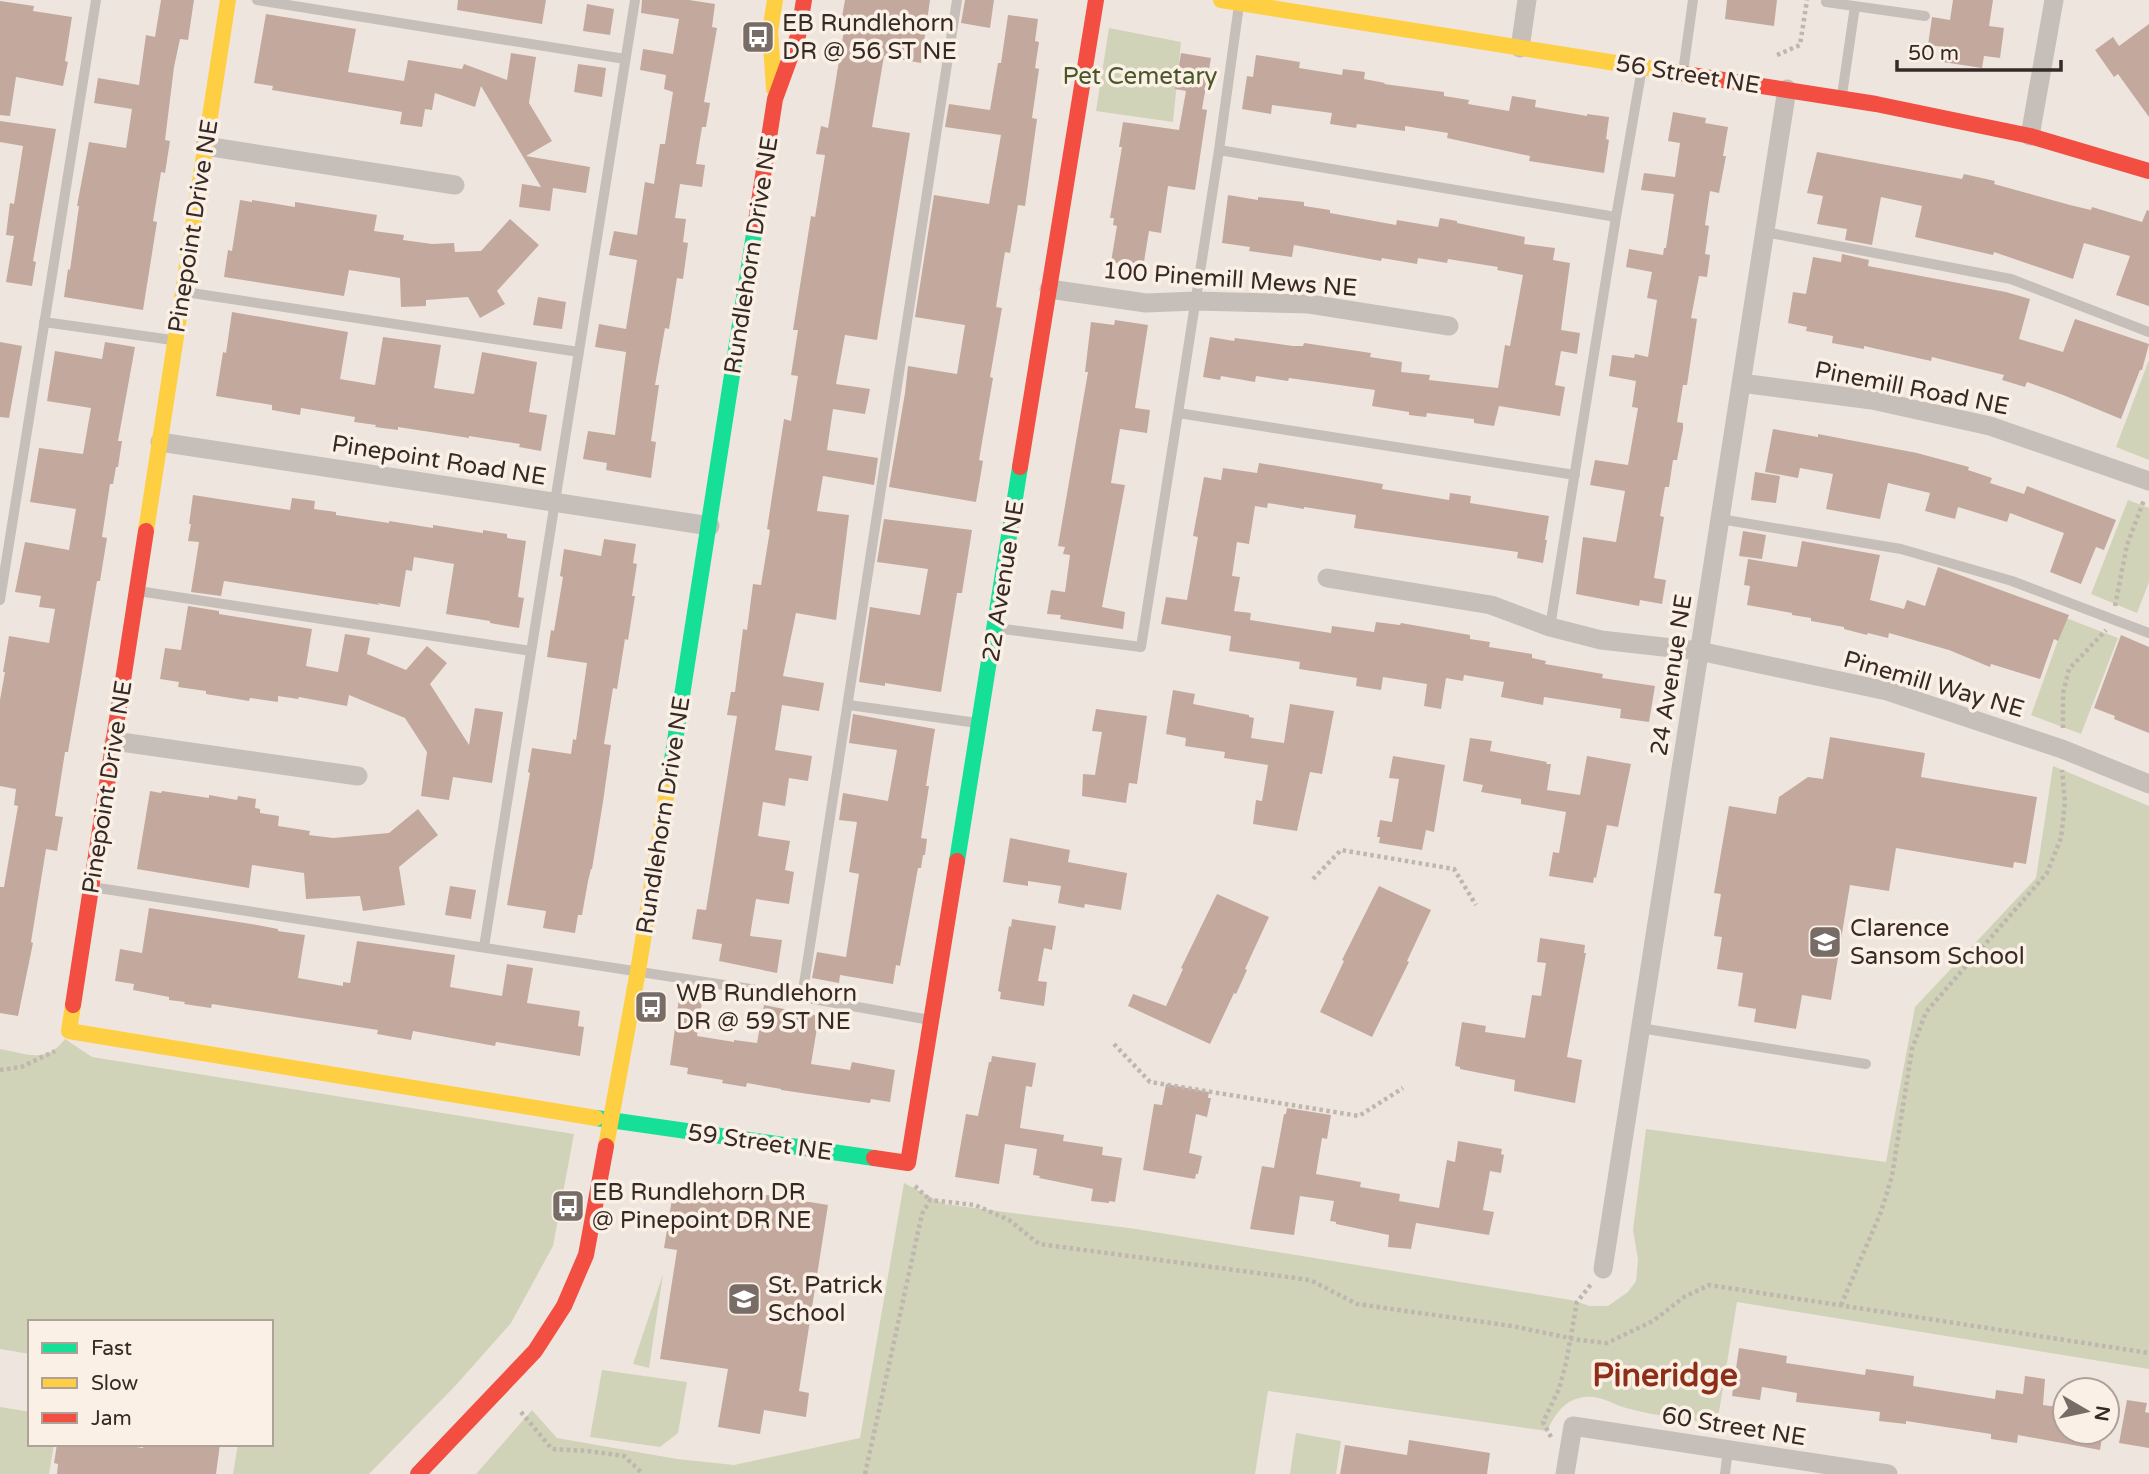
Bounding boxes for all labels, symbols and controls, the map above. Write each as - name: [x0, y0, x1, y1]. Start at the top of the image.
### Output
- place label: EB Rundlehorn DR @ 56 ST NE: [782, 9, 957, 66]
- bus stop icon: EB Rundlehorn DR @ 56 ST NE: [739, 18, 777, 56]
- scale bar: [1897, 28, 2062, 72]
- text: 50 m: [1908, 41, 1959, 66]
- street label: 56 Street NE: [1614, 49, 1762, 100]
- park label: Pet Cemetary: [1062, 62, 1218, 91]
- street label: Pinepoint Drive NE: [162, 117, 225, 335]
- street label: Rundlehorn Drive NE: [718, 134, 785, 376]
- street label: 100 Pinemill Mews NE: [1102, 256, 1358, 303]
- street label: Pinemill Road NE: [1812, 355, 2012, 422]
- street label: Pinepoint Road NE: [330, 429, 548, 492]
- street label: 22 Avenue NE: [976, 498, 1031, 664]
- street label: 24 Avenue NE: [1644, 592, 1699, 758]
- street label: Pinemill Way NE: [1840, 645, 2028, 724]
- street label: Pinepoint Drive NE: [76, 678, 139, 896]
- street label: Rundlehorn Drive NE: [630, 694, 697, 936]
- place label: Clarence Sansom School: [1850, 914, 2025, 971]
- school or university icon: Clarence Sansom School: [1806, 923, 1844, 961]
- place label: WB Rundlehorn DR @ 59 ST NE: [676, 979, 857, 1036]
- bus stop icon: WB Rundlehorn DR @ 59 ST NE: [632, 988, 670, 1026]
- street label: 59 Street NE: [686, 1118, 834, 1167]
- place label: EB Rundlehorn DR @ Pinepoint DR NE: [592, 1178, 811, 1235]
- bus stop icon: EB Rundlehorn DR @ Pinepoint DR NE: [549, 1187, 587, 1225]
- place label: St. Patrick School: [768, 1271, 883, 1328]
- school or university icon: St. Patrick School: [725, 1280, 763, 1318]
- legend: [28, 1320, 273, 1446]
- text: Fast: [91, 1336, 132, 1361]
- district label: Pineridge: [1592, 1357, 1738, 1395]
- text: Slow: [91, 1371, 139, 1396]
- north arrow: [2051, 1376, 2121, 1446]
- street label: 60 Street NE: [1660, 1401, 1808, 1452]
- text: N: [2090, 1404, 2114, 1423]
- text: Jam: [91, 1406, 132, 1431]

